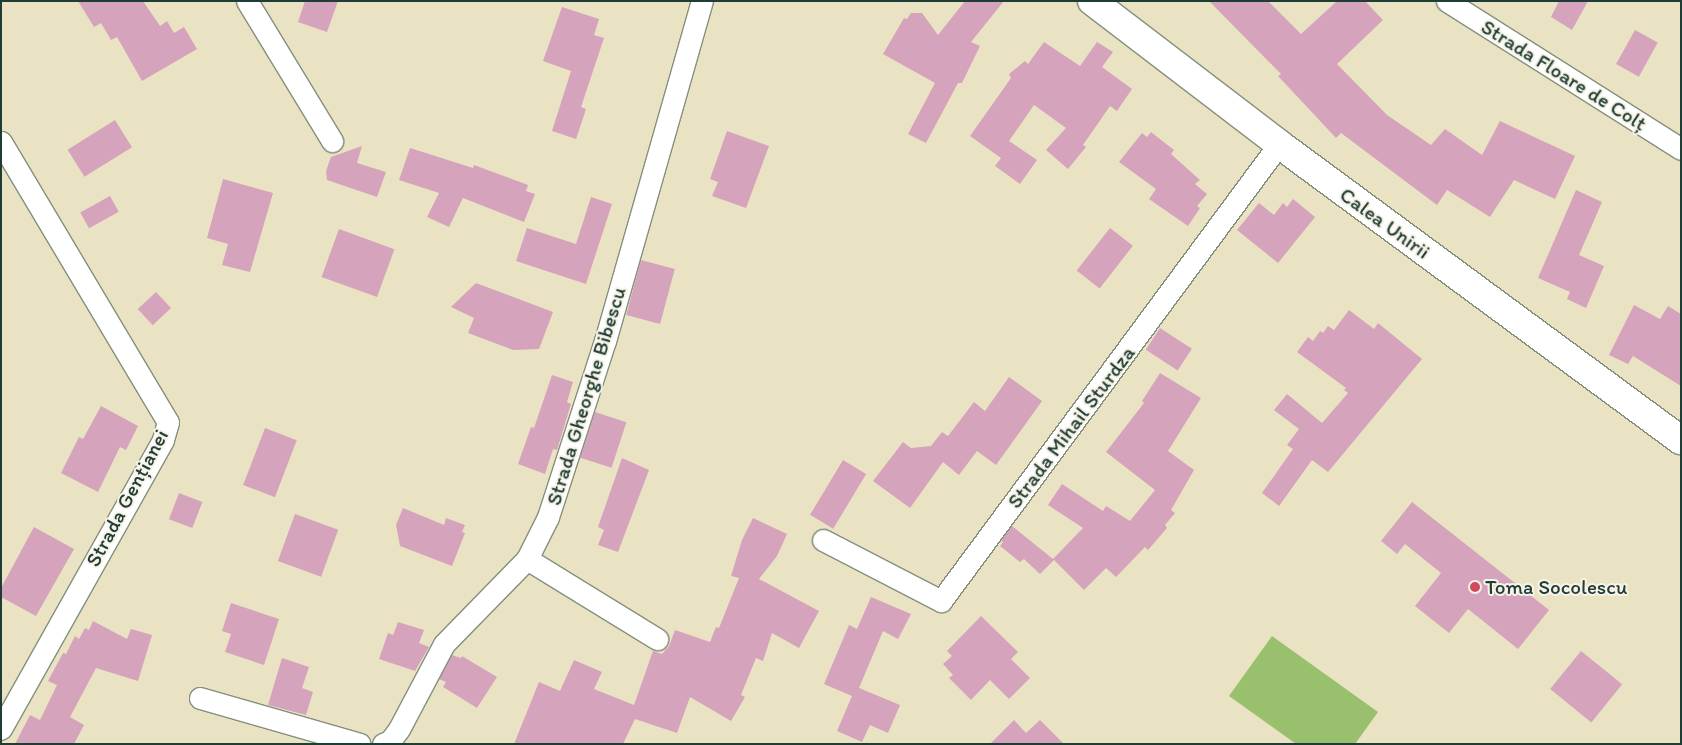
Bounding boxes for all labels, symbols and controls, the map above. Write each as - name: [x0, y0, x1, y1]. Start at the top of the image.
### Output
- street label: Strada Floare de Colț: [1477, 14, 1651, 136]
- street label: Calea Unirii: [1335, 182, 1435, 264]
- street label: Strada Gheorghe Bibescu: [541, 284, 631, 508]
- street label: Strada Mihail Sturdza: [1002, 341, 1140, 513]
- street label: Strada Gențianei: [80, 425, 174, 571]
- place label: Toma Socolescu: [1485, 574, 1628, 600]
- marker: Toma Socolescu: [1469, 581, 1481, 593]

